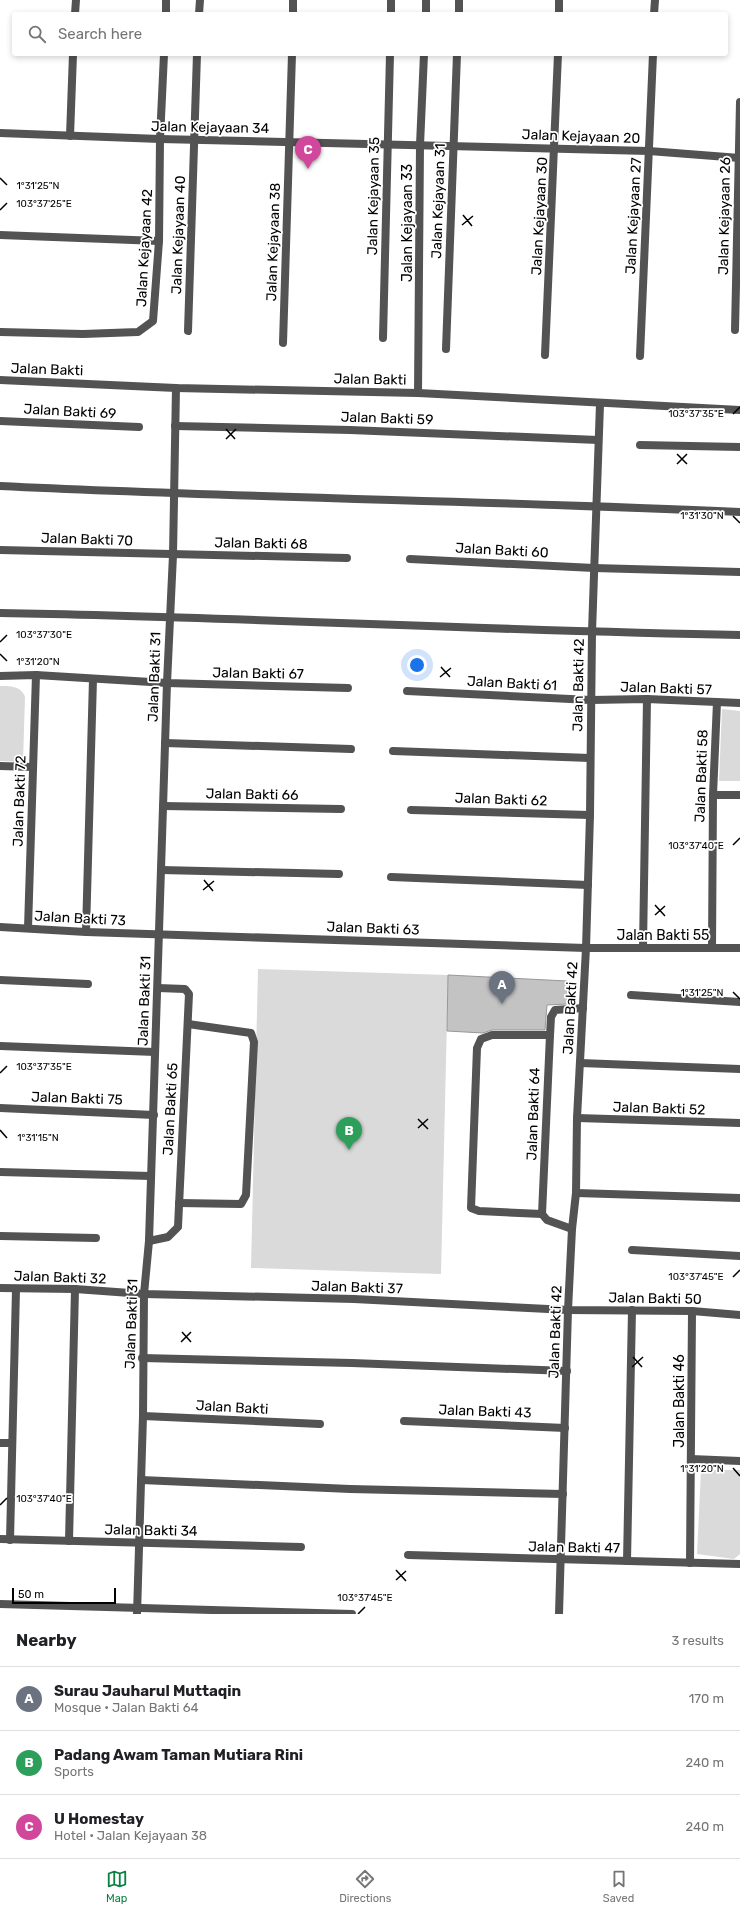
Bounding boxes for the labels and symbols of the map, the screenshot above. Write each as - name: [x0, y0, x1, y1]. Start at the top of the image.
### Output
- street label: Jalan Kejayaan 34: [151, 118, 270, 137]
- street label: Jalan Kejayaan 20: [521, 126, 641, 147]
- pin: C: [295, 136, 321, 169]
- street label: Jalan Kejayaan 35: [364, 137, 383, 255]
- street label: Jalan Kejayaan 31: [428, 143, 449, 259]
- street label: Jalan Kejayaan 30: [528, 156, 551, 276]
- street label: Jalan Kejayaan 27: [622, 157, 645, 275]
- street label: Jalan Kejayaan 26: [715, 157, 734, 275]
- street label: Jalan Kejayaan 33: [399, 164, 416, 282]
- street label: Jalan Kejayaan 40: [168, 175, 189, 295]
- text: 1°31'25"N: [17, 180, 60, 192]
- street label: Jalan Kejayaan 38: [263, 182, 284, 302]
- street label: Jalan Kejayaan 42: [133, 189, 156, 308]
- text: 103°37'25"E: [16, 198, 72, 210]
- street label: Jalan Bakti: [10, 360, 84, 379]
- street label: Jalan Bakti: [333, 370, 407, 389]
- street label: Jalan Bakti 69: [23, 401, 117, 422]
- street label: Jalan Bakti 59: [340, 408, 434, 429]
- text: 103°37'35"E: [668, 408, 724, 420]
- text: 1°31'30"N: [680, 510, 724, 522]
- street label: Jalan Bakti 70: [41, 529, 133, 550]
- street label: Jalan Bakti 68: [214, 534, 308, 553]
- street label: Jalan Bakti 60: [455, 540, 549, 561]
- text: 103°37'30"E: [16, 629, 72, 641]
- street label: Jalan Bakti 31: [144, 632, 165, 722]
- street label: Jalan Bakti 42: [569, 638, 588, 732]
- your location: [407, 655, 427, 675]
- text: 1°31'20"N: [16, 656, 60, 668]
- street label: Jalan Bakti 67: [212, 664, 304, 683]
- street label: Jalan Bakti 61: [466, 673, 558, 694]
- street label: Jalan Bakti 57: [620, 678, 712, 699]
- street label: Jalan Bakti 58: [691, 729, 712, 823]
- street label: Jalan Bakti 72: [9, 755, 30, 847]
- street label: Jalan Bakti 66: [205, 785, 299, 804]
- street label: Jalan Bakti 62: [454, 789, 548, 810]
- text: 103°37'40"E: [668, 840, 724, 852]
- street label: Jalan Bakti 73: [34, 908, 126, 929]
- street label: Jalan Bakti 63: [326, 918, 420, 939]
- street label: Jalan Bakti 55: [617, 927, 709, 944]
- street label: Jalan Bakti 31: [134, 956, 155, 1046]
- street label: Jalan Bakti 42: [560, 961, 581, 1055]
- pin: A: [489, 971, 515, 1004]
- text: 1°31'25"N: [681, 987, 724, 999]
- text: 103°37'35"E: [16, 1061, 72, 1073]
- street label: Jalan Bakti 65: [160, 1062, 181, 1156]
- street label: Jalan Bakti 64: [523, 1067, 544, 1161]
- street label: Jalan Bakti 75: [31, 1088, 123, 1109]
- street label: Jalan Bakti 52: [612, 1098, 706, 1119]
- pin: B: [336, 1117, 362, 1150]
- text: 1°31'15"N: [17, 1132, 59, 1144]
- street label: Jalan Bakti 32: [13, 1267, 107, 1288]
- text: 103°37'45"E: [668, 1271, 724, 1283]
- street label: Jalan Bakti 37: [311, 1277, 403, 1298]
- street label: Jalan Bakti 31: [121, 1279, 142, 1369]
- street label: Jalan Bakti 42: [545, 1285, 566, 1379]
- street label: Jalan Bakti 50: [608, 1289, 702, 1308]
- street label: Jalan Bakti 46: [671, 1354, 688, 1448]
- street label: Jalan Bakti: [195, 1397, 269, 1418]
- street label: Jalan Bakti 43: [438, 1401, 532, 1422]
- text: 1°31'20"N: [680, 1463, 724, 1475]
- text: 103°37'40"E: [16, 1493, 72, 1505]
- street label: Jalan Bakti 34: [104, 1521, 198, 1540]
- street label: Jalan Bakti 47: [528, 1538, 620, 1557]
- scale bar: [12, 1586, 116, 1605]
- text: 103°37'45"E: [337, 1592, 393, 1604]

